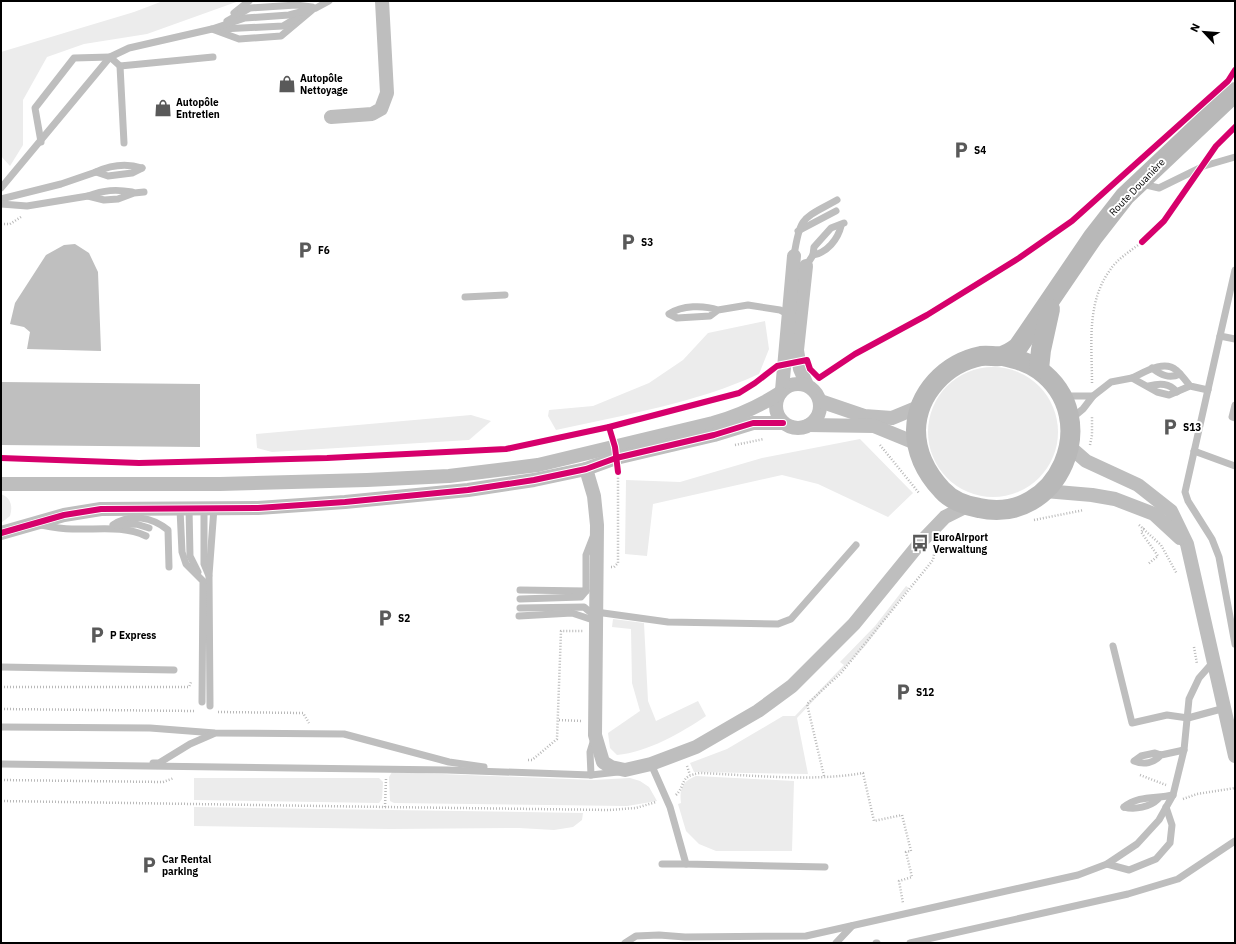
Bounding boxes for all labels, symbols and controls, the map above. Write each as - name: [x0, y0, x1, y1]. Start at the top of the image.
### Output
- north arrow: [1184, 12, 1224, 52]
- text: N: [1187, 21, 1203, 34]
- place label: Autopôle Nettoyage: [300, 72, 348, 97]
- shop icon: Autopôle Nettoyage: [277, 74, 297, 94]
- place label: Autopôle Entretien: [176, 96, 220, 121]
- shop icon: Autopôle Entretien: [153, 98, 173, 118]
- parking icon: S4: [951, 140, 971, 160]
- place label: S4: [974, 144, 986, 157]
- street label: Route Douanière: [1106, 155, 1168, 218]
- parking icon: S3: [618, 232, 638, 252]
- place label: S3: [641, 236, 653, 249]
- parking icon: F6: [295, 240, 315, 260]
- place label: F6: [318, 244, 330, 257]
- parking icon: S13: [1160, 417, 1180, 437]
- place label: S13: [1183, 421, 1201, 434]
- place label: EuroAirport Verwaltung: [933, 531, 988, 556]
- bus stop icon: EuroAirport Verwaltung: [910, 533, 930, 553]
- parking icon: S2: [375, 608, 395, 628]
- place label: S2: [398, 612, 410, 625]
- parking icon: P Express: [87, 625, 107, 645]
- place label: P Express: [110, 629, 156, 642]
- parking icon: S12: [893, 682, 913, 702]
- place label: S12: [916, 686, 934, 699]
- place label: Car Rental parking: [162, 853, 211, 878]
- parking icon: Car Rental parking: [139, 855, 159, 875]

